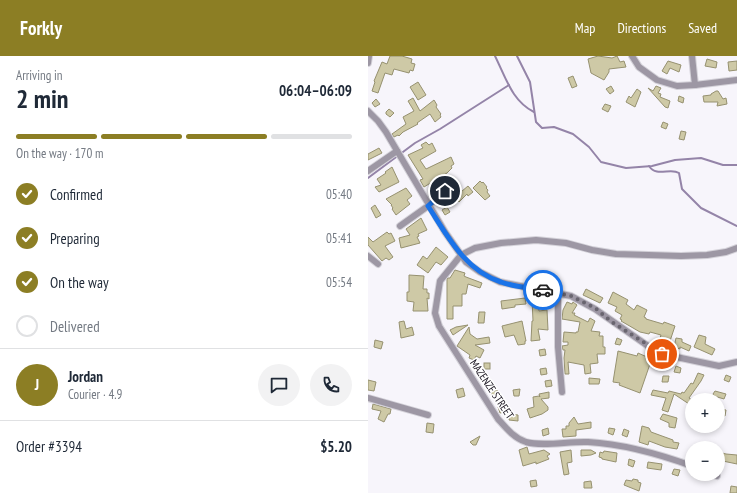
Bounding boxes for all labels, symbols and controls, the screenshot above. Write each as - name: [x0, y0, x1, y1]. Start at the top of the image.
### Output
- text: Forkly: [20, 16, 62, 40]
- text: Map: [575, 19, 595, 37]
- text: Directions: [617, 19, 666, 37]
- text: Saved: [688, 19, 717, 37]
- text: Arriving in: [16, 67, 63, 84]
- text: 06:04–06:09: [279, 81, 352, 100]
- text: 2 min: [16, 82, 69, 115]
- text: On the way · 170 m: [16, 145, 103, 162]
- pin: [428, 174, 462, 208]
- icon: home: [434, 180, 456, 202]
- icon: check: [16, 183, 38, 205]
- text: Confirmed: [50, 185, 103, 204]
- text: 05:40: [326, 186, 352, 203]
- icon: check: [16, 227, 38, 249]
- text: Preparing: [50, 229, 100, 248]
- text: 05:41: [326, 230, 352, 247]
- courier: [523, 270, 563, 310]
- icon: check: [16, 271, 38, 293]
- text: On the way: [50, 273, 109, 292]
- text: 05:54: [326, 274, 352, 291]
- icon: car: [532, 279, 554, 301]
- text: Delivered: [50, 317, 100, 336]
- pin: [645, 337, 679, 371]
- icon: bag: [651, 343, 673, 365]
- street label: MAZENZE STREET: [467, 357, 517, 421]
- button: chat: [258, 364, 300, 406]
- button: phone: [310, 364, 352, 406]
- text: Jordan: [68, 367, 103, 386]
- text: J: [35, 375, 39, 394]
- text: Courier · 4.9: [68, 386, 122, 403]
- map controls: [685, 393, 725, 481]
- button: +: [685, 393, 725, 433]
- text: Order #3394: [16, 437, 82, 456]
- text: $5.20: [320, 437, 352, 456]
- button: −: [685, 441, 725, 481]

